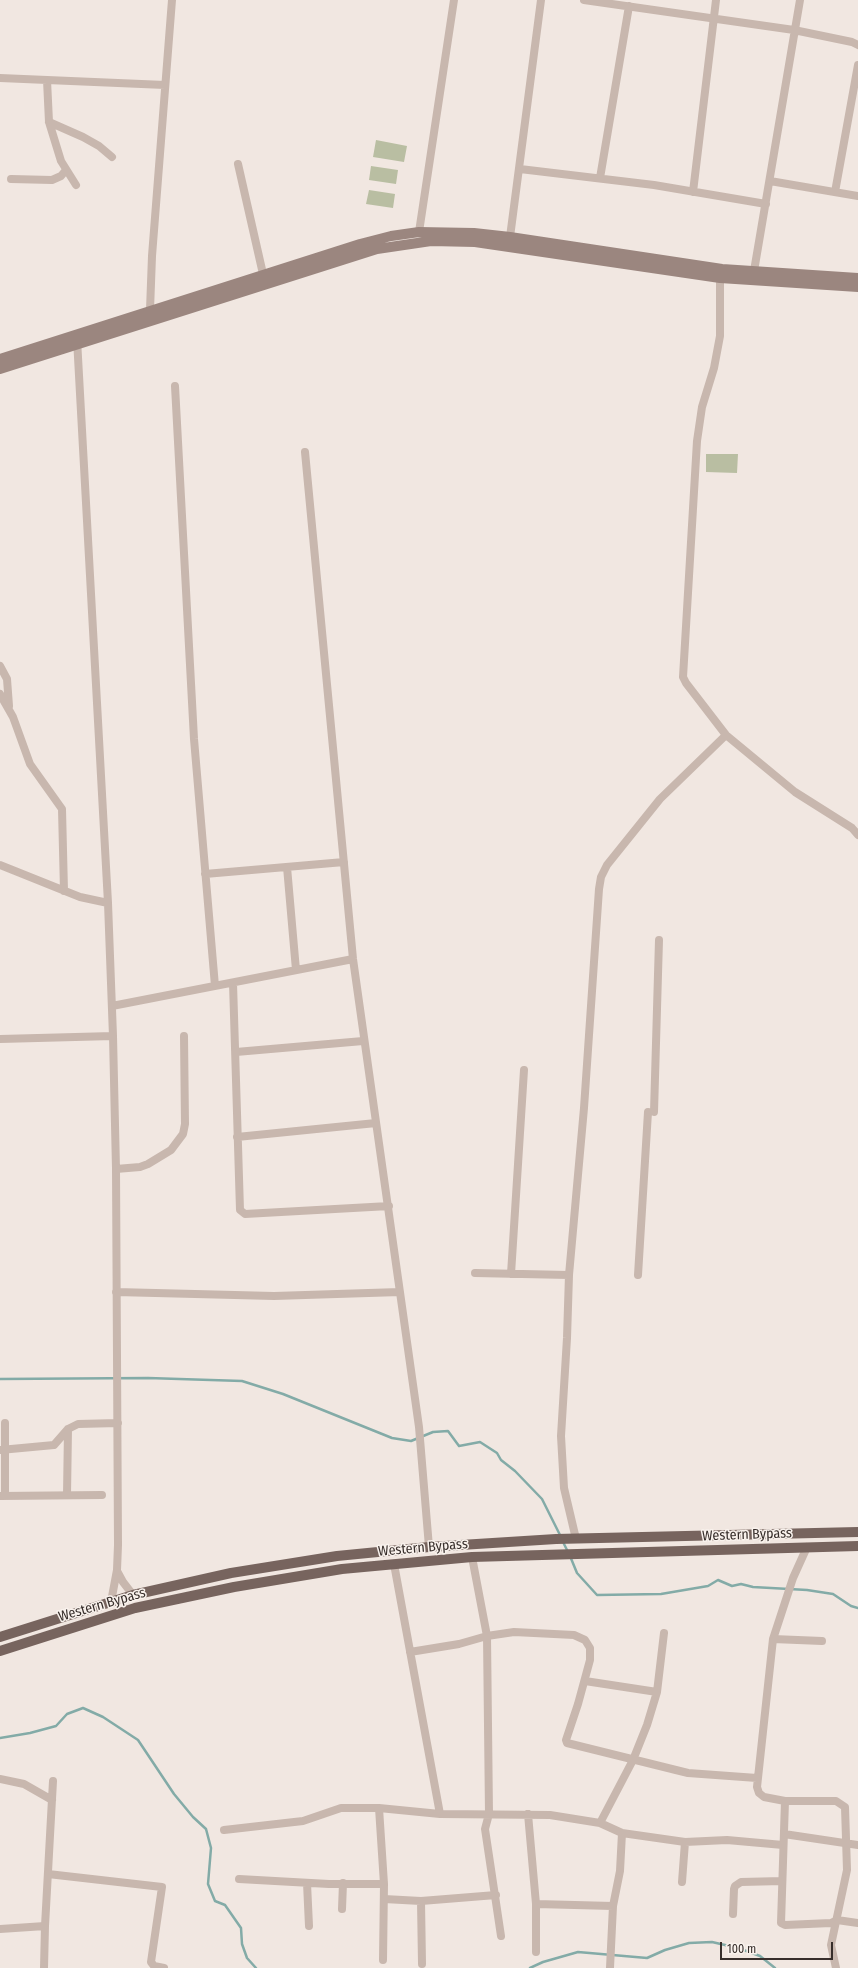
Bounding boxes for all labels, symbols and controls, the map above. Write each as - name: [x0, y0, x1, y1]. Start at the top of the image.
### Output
- street label: Western Bypass: [702, 1525, 792, 1545]
- street label: Western Bypass: [377, 1536, 469, 1560]
- street label: Western Bypass: [56, 1585, 148, 1625]
- scale bar: [722, 1934, 835, 1960]
- text: 100 m: [727, 1942, 756, 1956]

